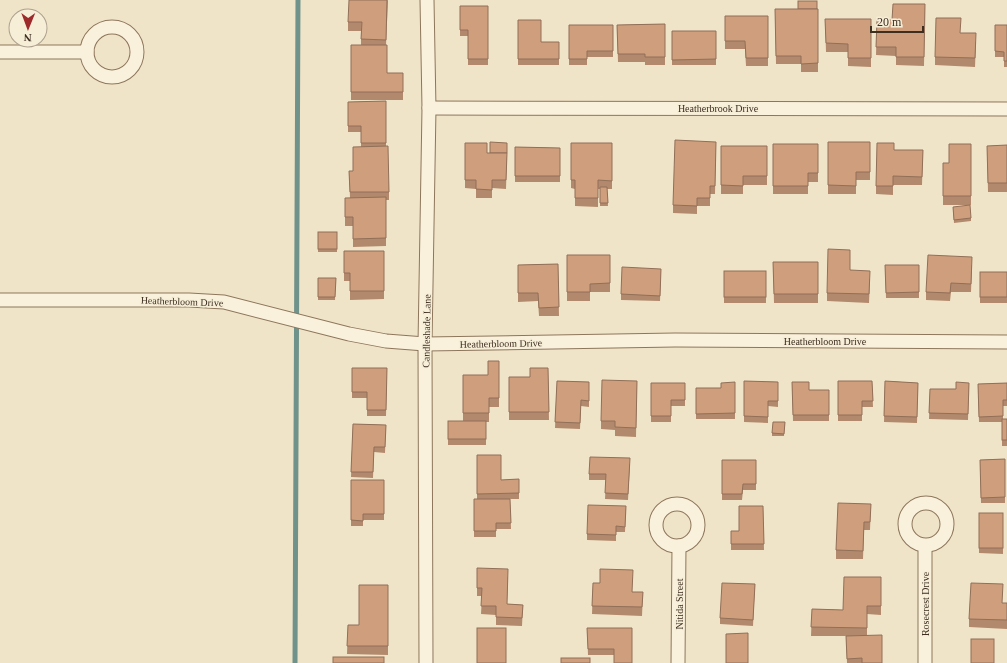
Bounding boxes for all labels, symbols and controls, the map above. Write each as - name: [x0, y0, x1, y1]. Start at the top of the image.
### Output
- north arrow: [8, 8, 48, 48]
- scale bar: [871, 8, 923, 34]
- text: 20 m: [877, 15, 902, 29]
- text: N: [24, 32, 32, 44]
- street label: Heatherbrook Drive: [678, 103, 759, 114]
- street label: Candleshade Lane: [420, 294, 433, 368]
- street label: Heatherbloom Drive: [141, 295, 224, 308]
- street label: Heatherbloom Drive: [784, 336, 867, 347]
- street label: Heatherbloom Drive: [460, 337, 543, 350]
- street label: Rosecrest Drive: [920, 571, 931, 636]
- street label: Nitida Street: [674, 578, 685, 629]

